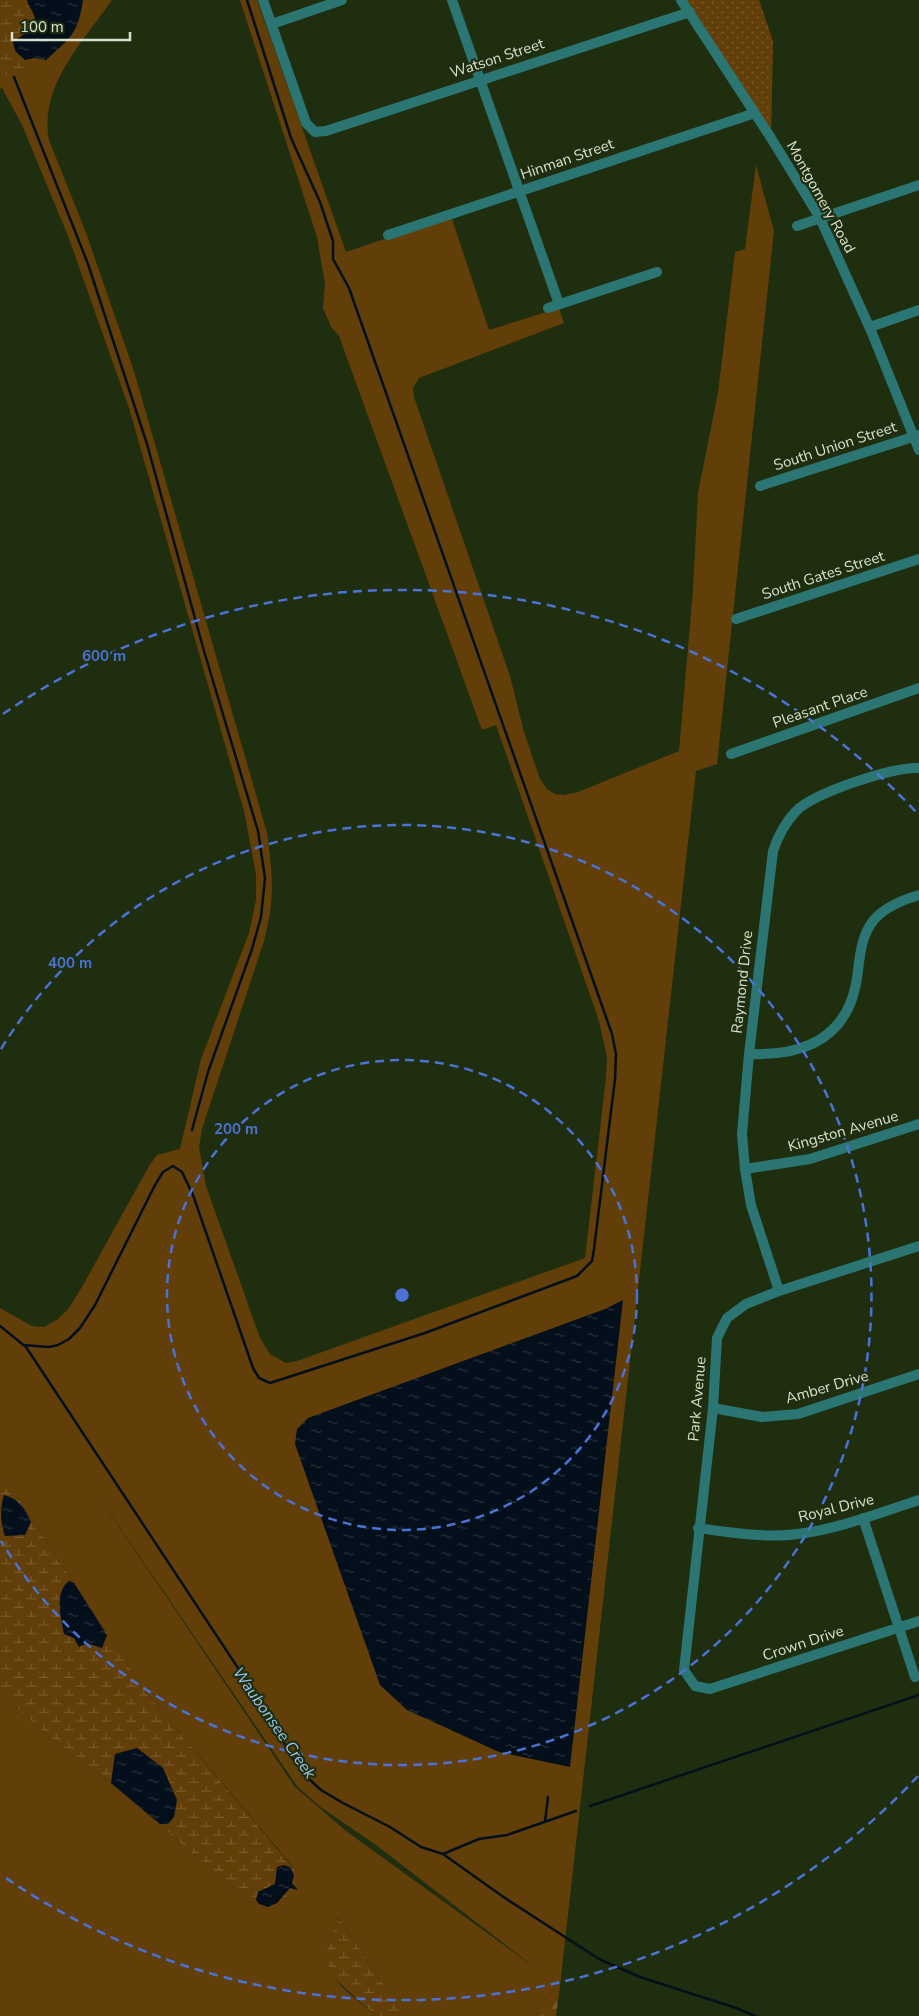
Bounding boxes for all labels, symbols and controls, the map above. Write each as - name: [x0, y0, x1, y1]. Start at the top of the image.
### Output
- scale bar: [12, 10, 130, 42]
- text: 100 m: [20, 17, 64, 37]
- street label: Watson Street: [447, 33, 547, 83]
- street label: Hinman Street: [518, 133, 617, 184]
- street label: Montgomery Road: [782, 137, 860, 257]
- street label: South Union Street: [771, 416, 900, 475]
- street label: South Gates Street: [759, 546, 887, 604]
- text: 600 m: [82, 646, 126, 666]
- street label: Pleasant Place: [770, 681, 870, 733]
- street label: Raymond Drive: [727, 929, 757, 1034]
- text: 400 m: [48, 953, 92, 973]
- street label: Kingston Avenue: [785, 1106, 901, 1156]
- text: 200 m: [214, 1119, 258, 1139]
- centre of rings: [393, 1286, 411, 1304]
- street label: Park Avenue: [683, 1356, 711, 1442]
- street label: Amber Drive: [783, 1366, 871, 1408]
- street label: Royal Drive: [796, 1489, 876, 1527]
- street label: Crown Drive: [760, 1620, 846, 1666]
- water label: Waubonsee Creek: [227, 1663, 321, 1784]

